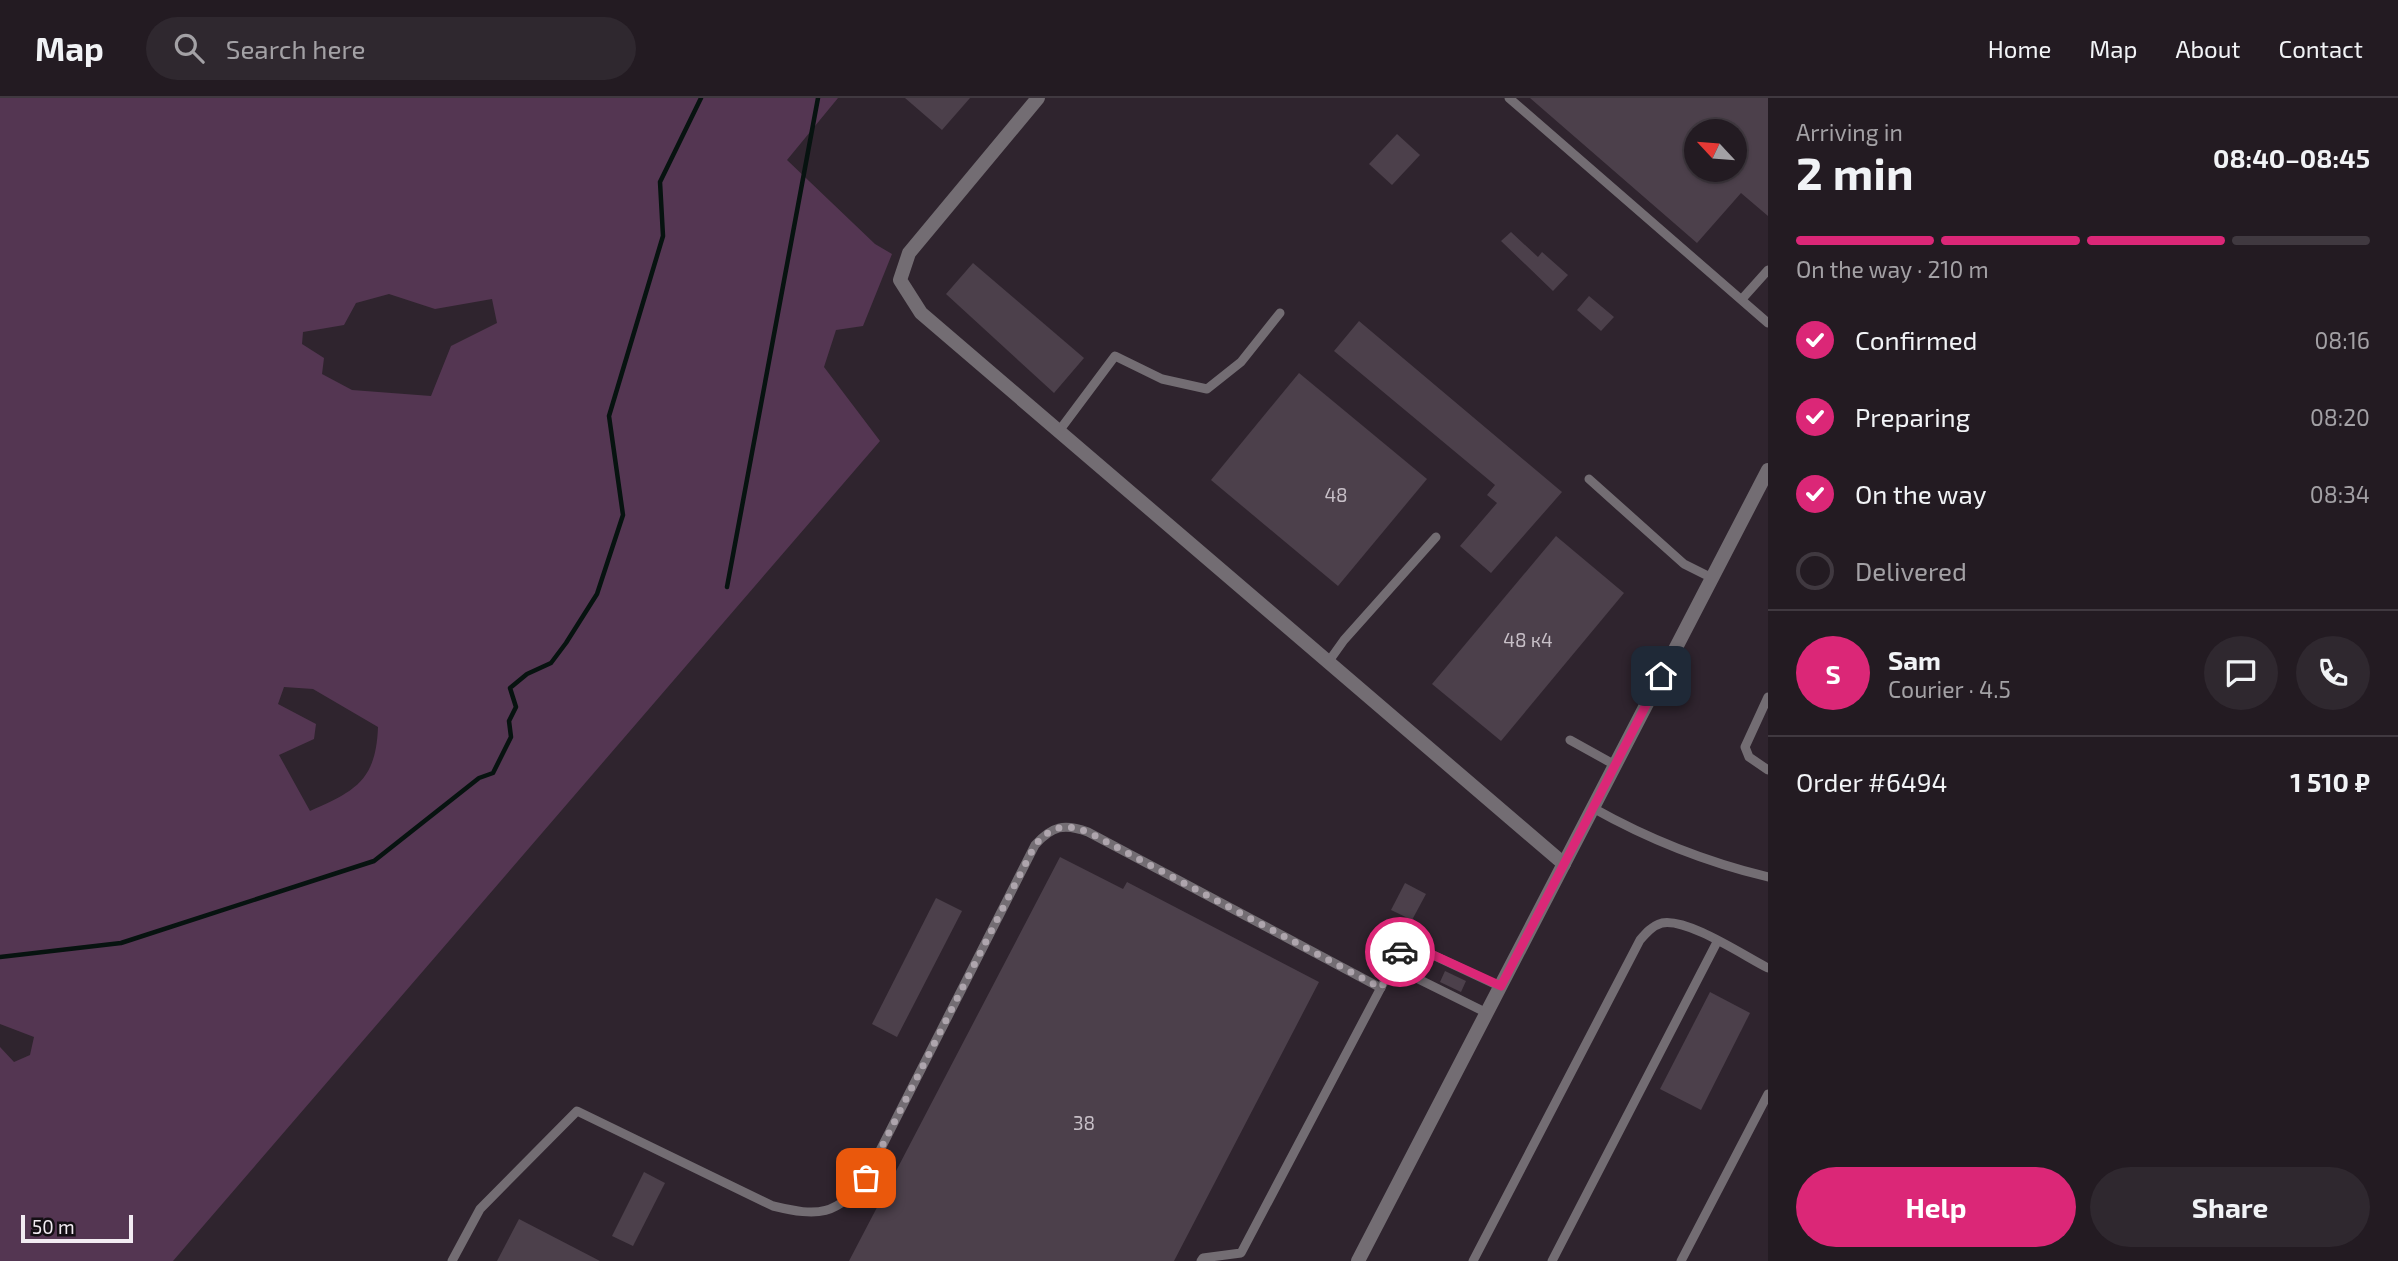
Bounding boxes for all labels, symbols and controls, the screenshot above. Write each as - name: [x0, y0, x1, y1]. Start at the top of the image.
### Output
- search box: [146, 17, 636, 80]
- text: Map: [35, 28, 104, 68]
- icon: search: [170, 29, 208, 67]
- text: Search here: [226, 33, 365, 64]
- text: Home: [1988, 34, 2051, 63]
- text: Map: [2089, 34, 2137, 63]
- text: About: [2175, 34, 2241, 63]
- text: Contact: [2279, 34, 2363, 63]
- text: Arriving in: [1796, 118, 1903, 146]
- north arrow: [1684, 119, 1746, 182]
- map controls: [1684, 119, 1747, 182]
- text: 08:40–08:45: [2213, 142, 2370, 173]
- text: 2 min: [1796, 144, 1914, 199]
- text: On the way · 210 m: [1796, 255, 1989, 283]
- icon: check: [1796, 321, 1834, 359]
- text: Confirmed: [1855, 324, 1978, 355]
- text: 08:16: [2314, 326, 2370, 354]
- icon: check: [1796, 398, 1834, 436]
- text: Preparing: [1855, 401, 1970, 432]
- text: 08:20: [2310, 403, 2370, 431]
- icon: check: [1796, 475, 1834, 513]
- text: On the way: [1855, 478, 1986, 509]
- text: 08:34: [2310, 480, 2370, 508]
- house number: 48: [1324, 483, 1348, 506]
- text: Delivered: [1855, 555, 1967, 586]
- house number: 48 к4: [1503, 628, 1553, 651]
- button: chat: [2204, 636, 2278, 710]
- button: phone: [2296, 636, 2370, 710]
- text: Sam: [1888, 644, 1941, 675]
- pin: [1631, 646, 1691, 706]
- icon: home: [1642, 657, 1680, 695]
- text: S: [1825, 658, 1841, 689]
- text: Courier · 4.5: [1888, 675, 2011, 703]
- text: Order #6494: [1796, 766, 1948, 797]
- text: 1 510 ₽: [2290, 766, 2370, 797]
- courier: [1365, 917, 1435, 987]
- icon: car: [1381, 933, 1419, 971]
- house number: 38: [1073, 1111, 1095, 1134]
- pin: [836, 1148, 896, 1208]
- icon: bag: [847, 1159, 885, 1197]
- button: Help: [1796, 1167, 2076, 1247]
- button: Share: [2090, 1167, 2370, 1247]
- scale bar: [21, 1212, 133, 1244]
- text: 50 m: [32, 1215, 75, 1238]

